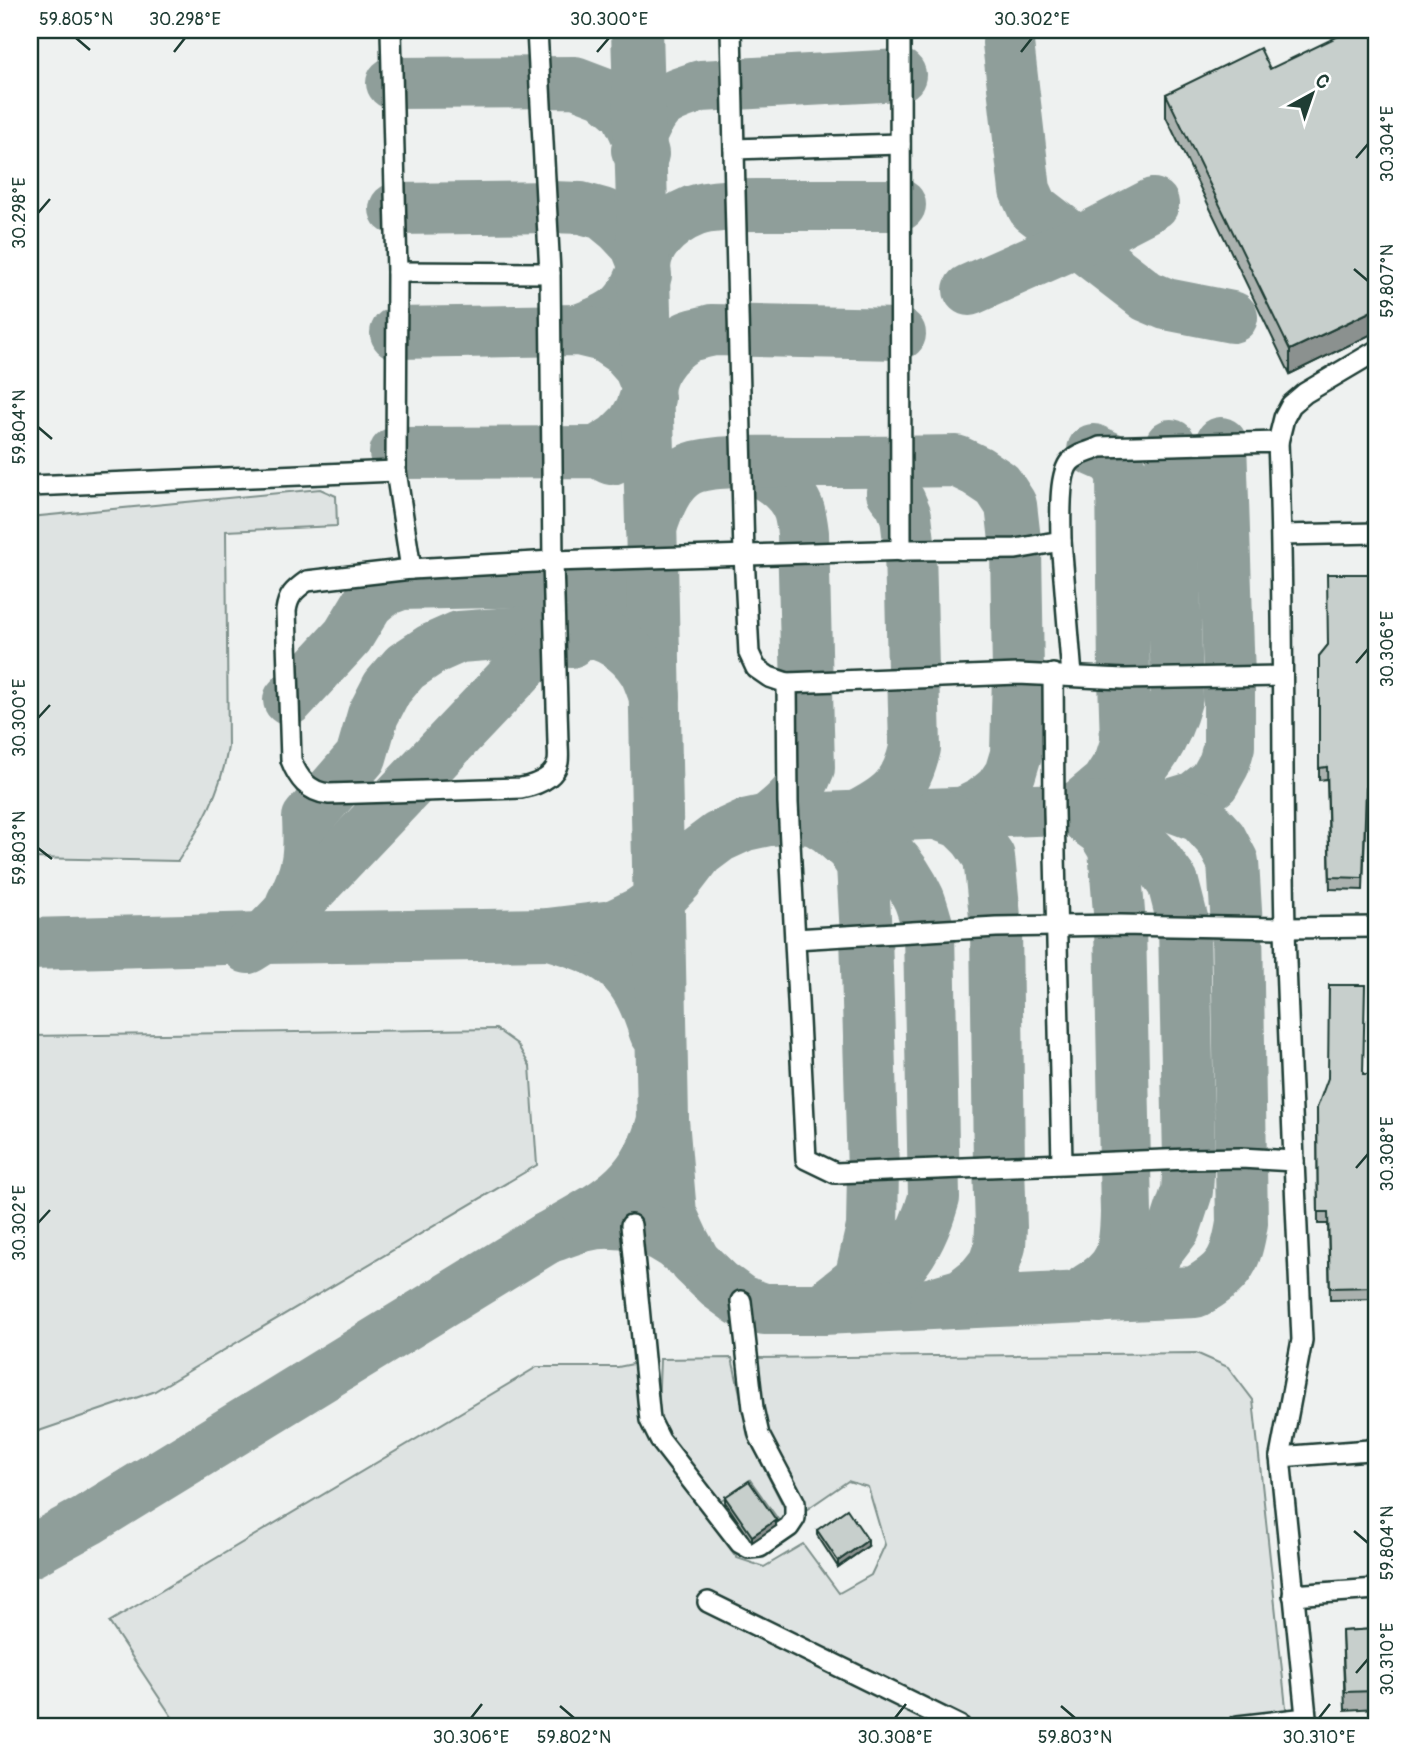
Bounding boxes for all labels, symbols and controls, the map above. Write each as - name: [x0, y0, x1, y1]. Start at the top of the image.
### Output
- text: 59.805°N: [39, 8, 113, 31]
- text: 30.298°E: [149, 8, 221, 31]
- text: 30.300°E: [570, 8, 648, 31]
- text: 30.302°E: [994, 8, 1070, 31]
- north arrow: [1276, 60, 1346, 130]
- text: С: [1310, 69, 1335, 95]
- text: 30.304°E: [1376, 106, 1399, 182]
- text: 30.298°E: [8, 177, 31, 249]
- text: 59.807°N: [1376, 244, 1399, 318]
- text: 59.804°N: [8, 390, 31, 464]
- text: 30.306°E: [1376, 611, 1399, 687]
- text: 30.300°E: [8, 679, 31, 757]
- text: 59.803°N: [8, 811, 31, 885]
- text: 30.308°E: [1376, 1117, 1399, 1191]
- text: 30.302°E: [8, 1185, 31, 1261]
- text: 59.804°N: [1376, 1506, 1399, 1580]
- text: 30.310°E: [1376, 1623, 1399, 1695]
- text: 30.306°E: [433, 1726, 509, 1749]
- text: 59.802°N: [537, 1726, 611, 1749]
- text: 30.308°E: [858, 1726, 932, 1749]
- text: 59.803°N: [1038, 1726, 1112, 1749]
- text: 30.310°E: [1283, 1726, 1355, 1749]

